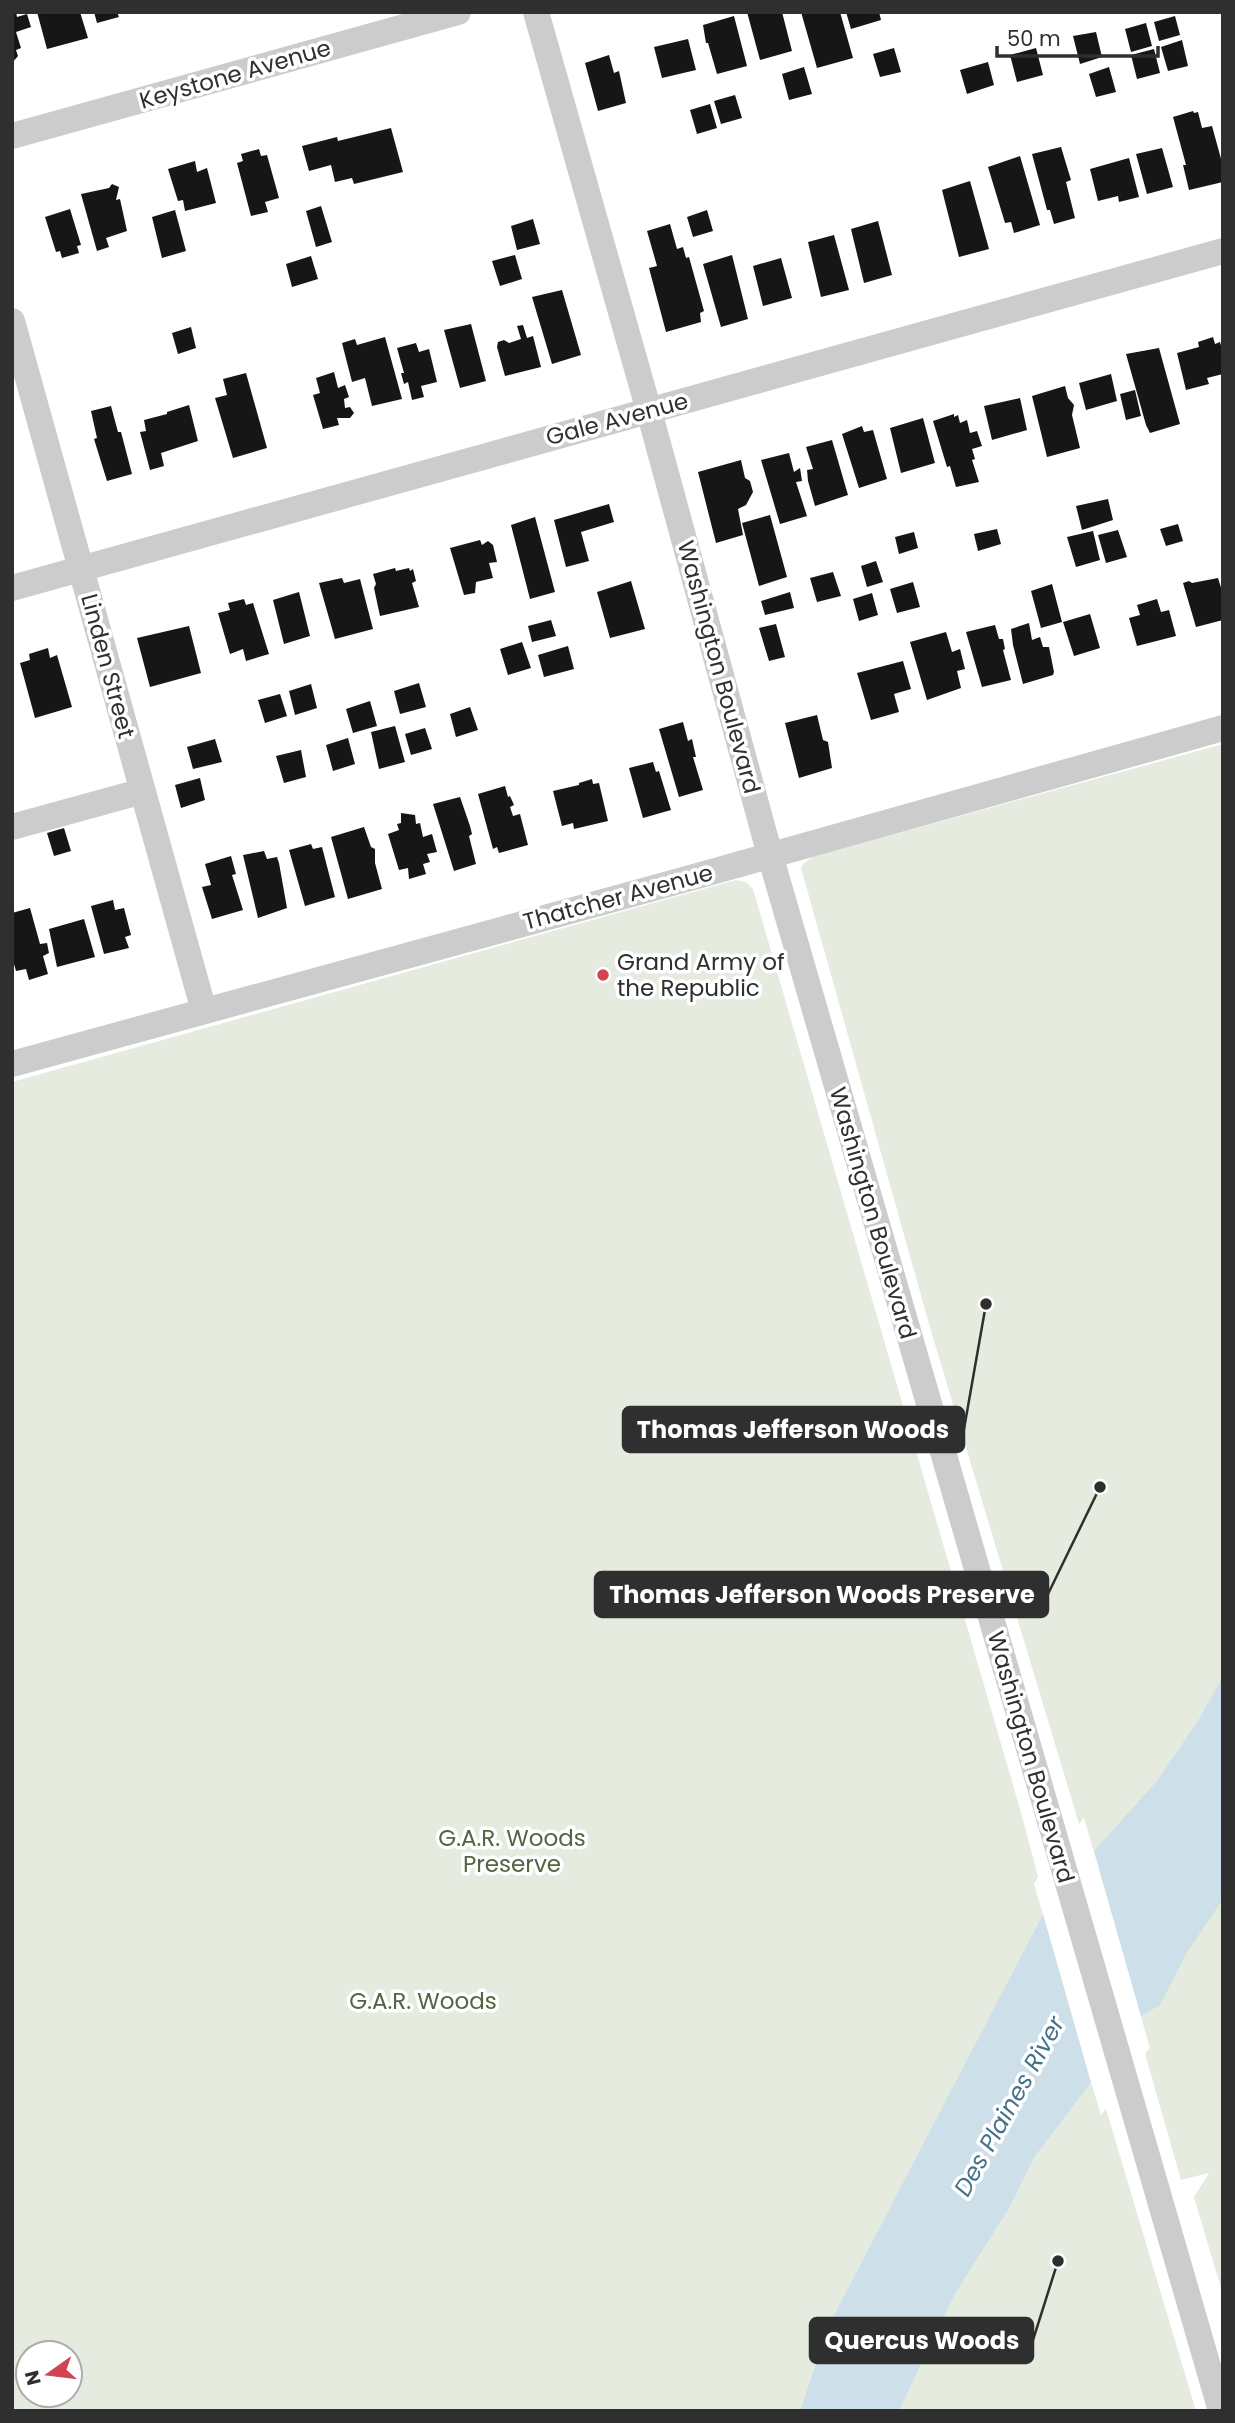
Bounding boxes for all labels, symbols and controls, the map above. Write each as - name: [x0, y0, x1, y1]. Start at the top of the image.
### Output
- scale bar: [997, 14, 1158, 58]
- text: 50 m: [1007, 24, 1061, 53]
- street label: Keystone Avenue: [136, 31, 334, 117]
- street label: Gale Avenue: [542, 385, 692, 453]
- street label: Washington Boulevard: [670, 537, 768, 797]
- street label: Linden Street: [73, 590, 143, 742]
- street label: Thatcher Avenue: [520, 856, 716, 938]
- place label: Grand Army of the Republic: [617, 946, 785, 1004]
- marker: Grand Army of the Republic: [595, 967, 611, 983]
- street label: Washington Boulevard: [822, 1083, 924, 1343]
- callout: Thomas Jefferson Woods: [623, 1407, 964, 1452]
- text: Thomas Jefferson Woods: [637, 1413, 949, 1446]
- callout: Thomas Jefferson Woods Preserve: [595, 1572, 1048, 1617]
- text: Thomas Jefferson Woods Preserve: [609, 1578, 1035, 1611]
- street label: Washington Boulevard: [980, 1627, 1082, 1887]
- park label: G.A.R. Woods Preserve: [438, 1822, 586, 1880]
- park label: G.A.R. Woods: [349, 1985, 497, 2017]
- water label: Des Plaines River: [946, 2009, 1073, 2202]
- callout: Quercus Woods: [810, 2318, 1033, 2363]
- text: Quercus Woods: [825, 2324, 1019, 2357]
- north arrow: [14, 2339, 84, 2409]
- text: N: [18, 2368, 48, 2388]

